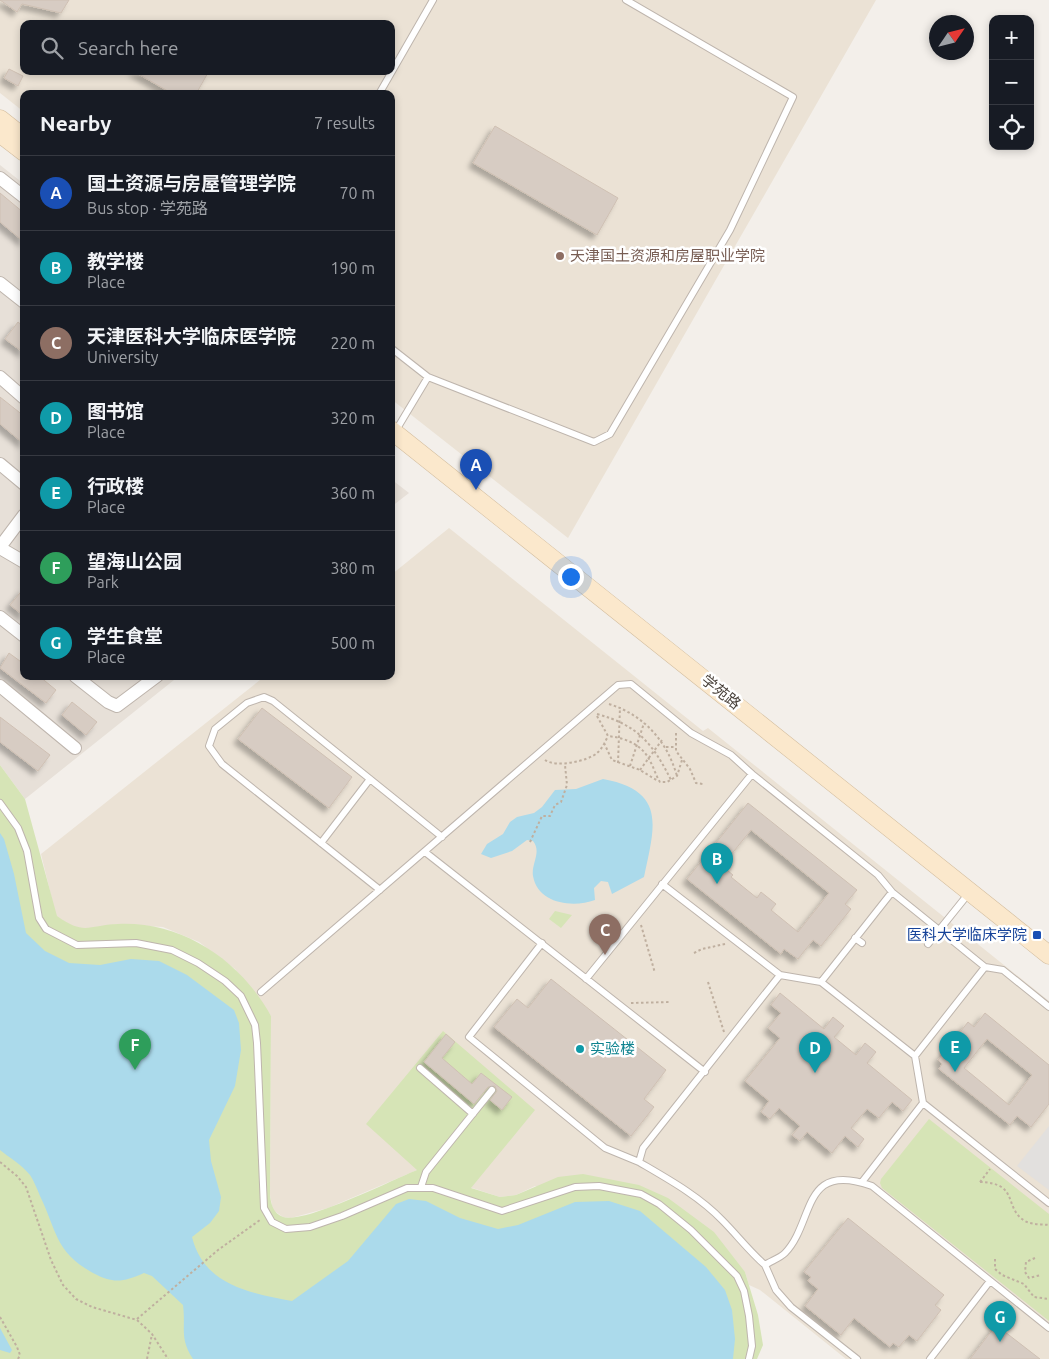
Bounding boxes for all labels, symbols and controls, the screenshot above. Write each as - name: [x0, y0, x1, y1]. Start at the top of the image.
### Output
- north arrow: [929, 15, 974, 60]
- map controls: [989, 15, 1034, 150]
- button: +: [989, 15, 1034, 60]
- search box: [20, 20, 395, 75]
- icon: search: [38, 34, 66, 62]
- text: Search here: [78, 37, 178, 59]
- button: −: [989, 60, 1034, 105]
- button: locate: [989, 105, 1034, 150]
- text: Nearby: [40, 111, 111, 135]
- text: 7 results: [314, 114, 375, 132]
- text: 国土资源与房屋管理学院: [87, 172, 296, 194]
- text: A: [50, 184, 62, 202]
- text: 70 m: [339, 184, 375, 202]
- text: Bus stop · 学苑路: [87, 199, 208, 217]
- place label: 天津国土资源和房屋职业学院: [570, 247, 765, 264]
- text: 教学楼: [87, 250, 144, 272]
- marker: 天津国土资源和房屋职业学院: [554, 250, 566, 262]
- text: B: [51, 259, 61, 277]
- text: 190 m: [330, 259, 375, 277]
- text: Place: [87, 273, 125, 291]
- text: 天津医科大学临床医学院: [87, 325, 296, 347]
- text: C: [51, 334, 61, 352]
- text: 220 m: [330, 334, 375, 352]
- text: University: [87, 348, 158, 366]
- text: 图书馆: [87, 400, 144, 422]
- text: D: [50, 409, 62, 427]
- text: 320 m: [330, 409, 375, 427]
- text: Place: [87, 423, 125, 441]
- pin: A: [460, 449, 492, 490]
- text: 行政楼: [87, 475, 144, 497]
- text: E: [51, 484, 61, 502]
- text: 360 m: [330, 484, 375, 502]
- text: Place: [87, 498, 125, 516]
- text: 望海山公园: [87, 550, 182, 572]
- text: F: [52, 559, 61, 577]
- text: 380 m: [330, 559, 375, 577]
- your location: [558, 564, 584, 590]
- text: Park: [87, 573, 119, 591]
- text: 学生食堂: [87, 625, 163, 647]
- text: G: [50, 634, 62, 652]
- text: 500 m: [330, 634, 375, 652]
- text: Place: [87, 648, 125, 666]
- street label: 学苑路: [698, 671, 744, 712]
- pin: B: [701, 843, 733, 884]
- pin: C: [589, 914, 621, 955]
- place label: 医科大学临床学院: [907, 926, 1027, 943]
- marker: 医科大学临床学院: [1031, 929, 1043, 941]
- pin: F: [119, 1029, 151, 1070]
- pin: E: [939, 1031, 971, 1072]
- pin: D: [799, 1032, 831, 1073]
- place label: 实验楼: [590, 1040, 635, 1057]
- marker: 实验楼: [574, 1043, 586, 1055]
- pin: G: [984, 1301, 1016, 1342]

